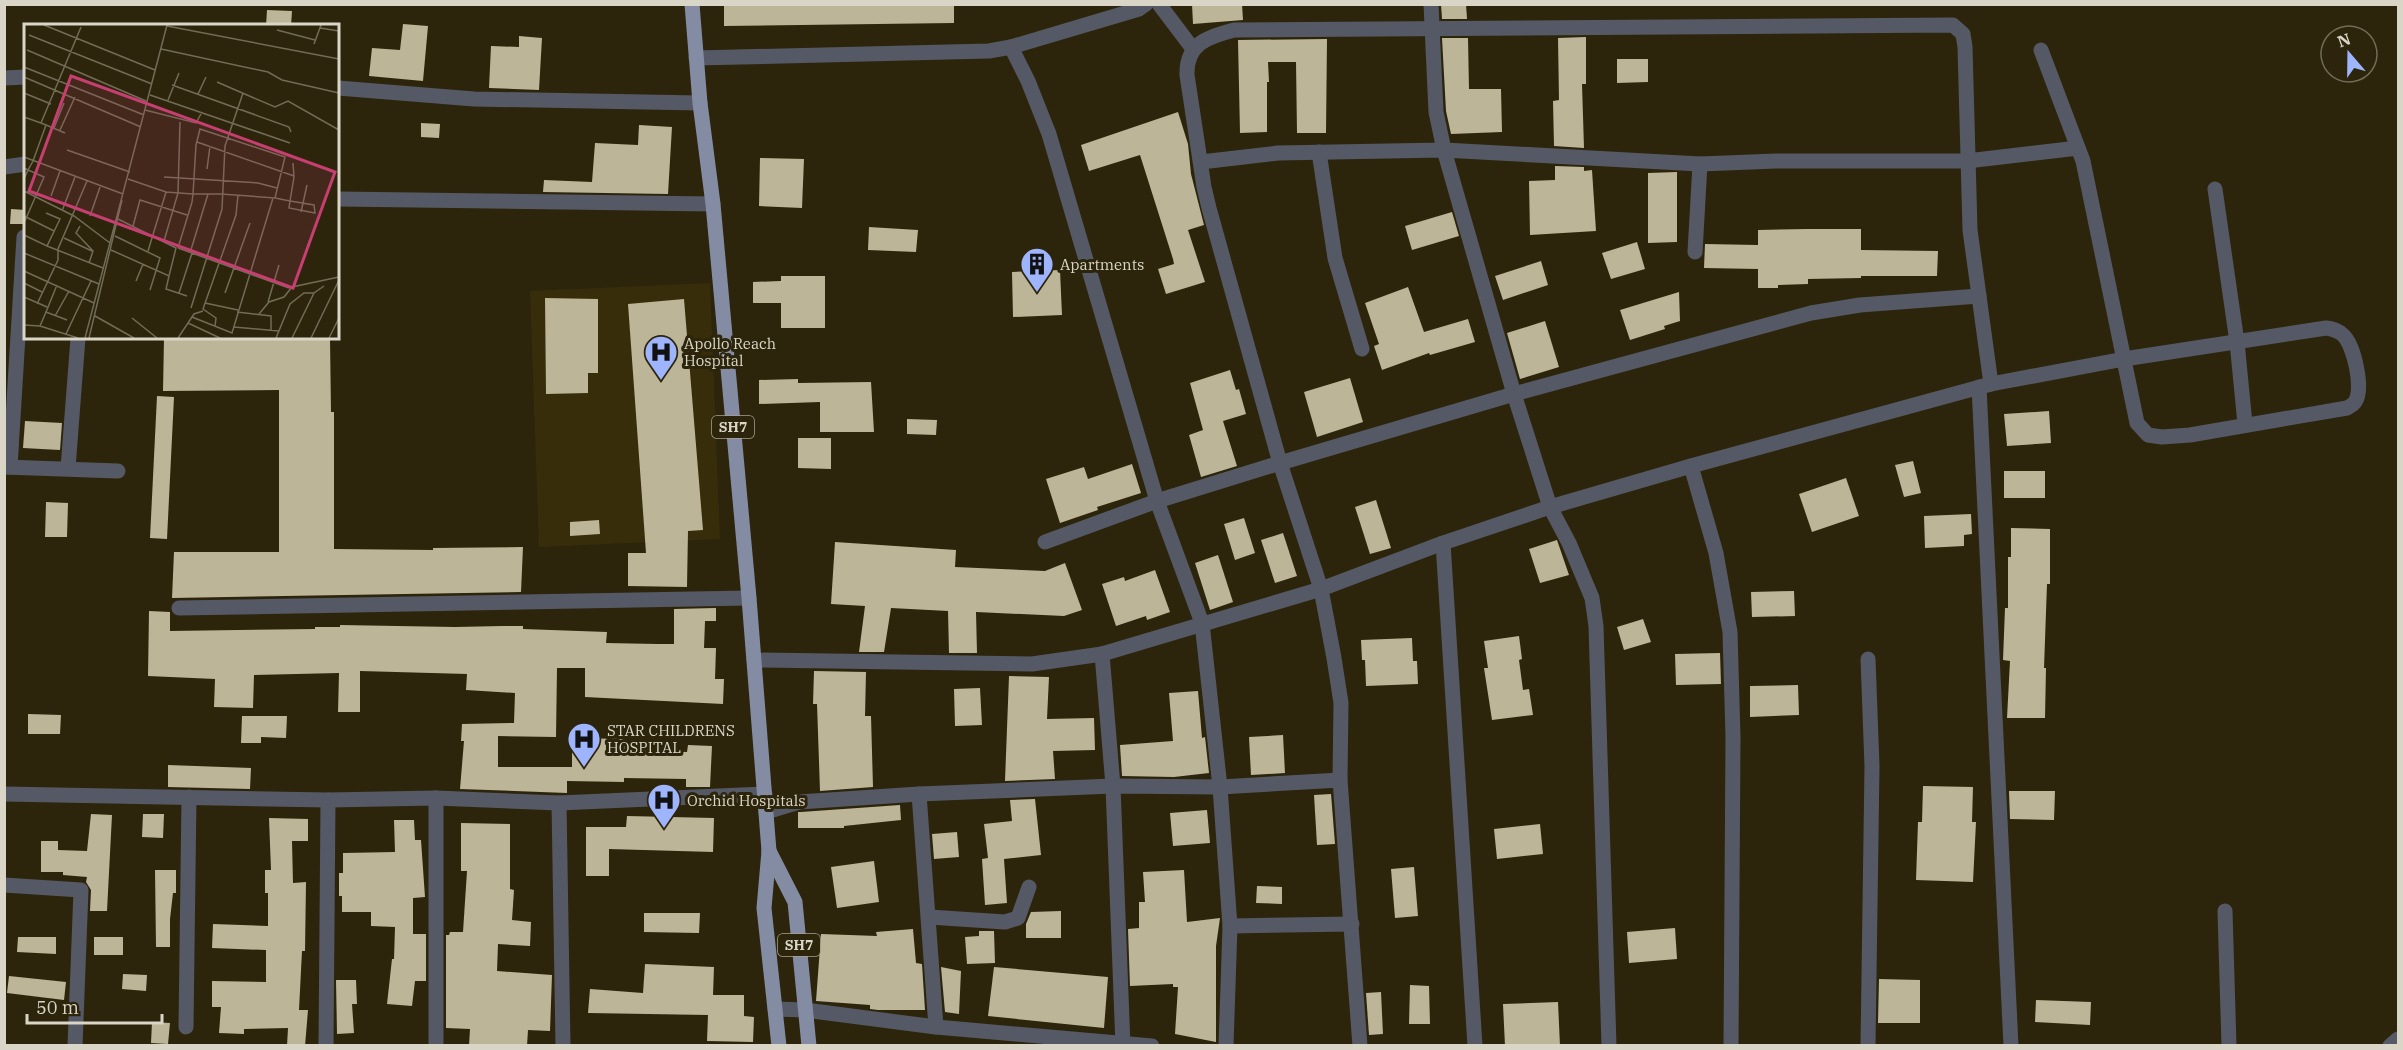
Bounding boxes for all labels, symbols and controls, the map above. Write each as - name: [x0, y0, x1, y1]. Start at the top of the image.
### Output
- inset map: [24, 24, 339, 339]
- north arrow: [2319, 24, 2379, 84]
- text: N: [2335, 28, 2353, 51]
- building icon: Apartments: [1019, 246, 1055, 293]
- place label: Apartments: [1060, 255, 1144, 274]
- hospital icon: Apollo Reach Hospital: [643, 334, 679, 381]
- place label: Apollo Reach Hospital: [684, 334, 776, 370]
- road number: SH7: [712, 416, 754, 438]
- hospital icon: STAR CHILDRENS HOSPITAL: [566, 721, 602, 768]
- place label: STAR CHILDRENS HOSPITAL: [607, 721, 735, 757]
- hospital icon: Orchid Hospitals: [646, 782, 682, 829]
- place label: Orchid Hospitals: [687, 791, 806, 810]
- road number: SH7: [778, 934, 820, 956]
- scale bar: [27, 987, 162, 1025]
- text: 50 m: [36, 996, 79, 1019]

